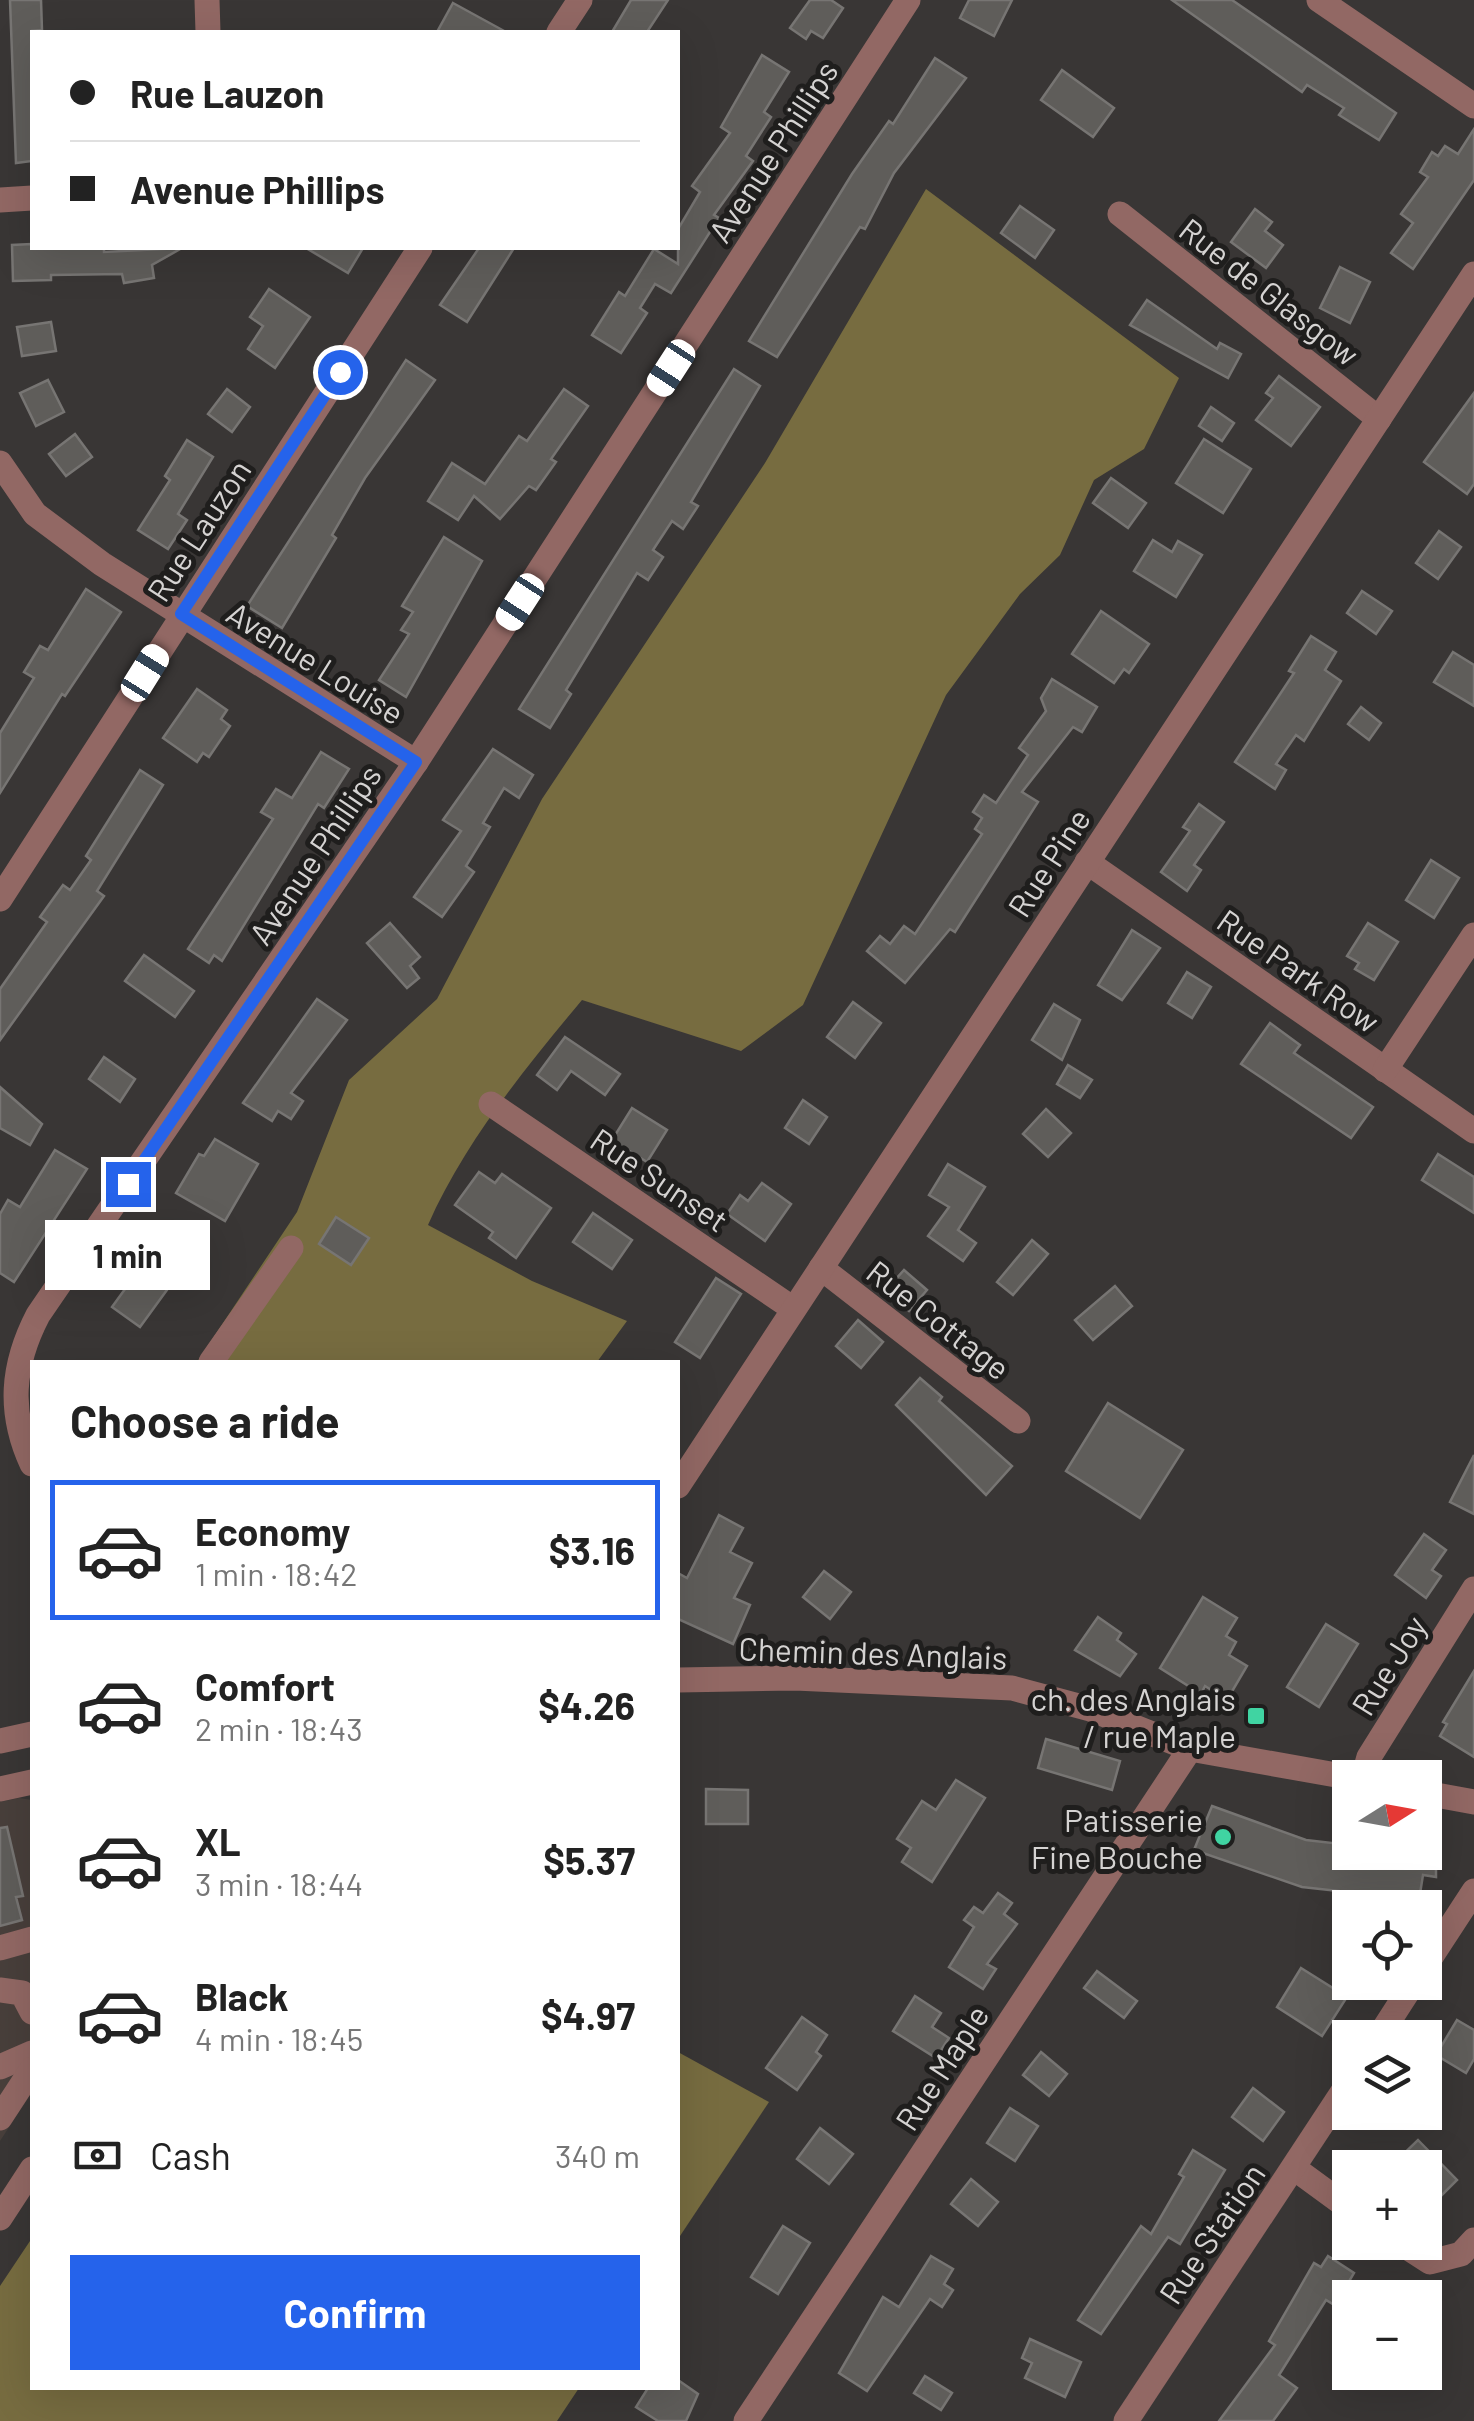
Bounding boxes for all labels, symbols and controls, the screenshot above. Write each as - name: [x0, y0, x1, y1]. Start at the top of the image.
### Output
- street label: Avenue Phillips: [699, 53, 845, 249]
- text: Rue Lauzon: [130, 70, 324, 116]
- text: Avenue Phillips: [130, 166, 385, 212]
- street label: Rue de Glasgow: [1173, 209, 1367, 373]
- car: [642, 335, 700, 401]
- route start: [318, 350, 363, 395]
- street label: Rue Lauzon: [138, 452, 258, 608]
- car: [491, 569, 549, 635]
- street label: Avenue Louise: [220, 593, 412, 731]
- car: [116, 640, 174, 706]
- street label: Avenue Phillips: [240, 757, 388, 951]
- street label: Rue Pine: [999, 801, 1097, 923]
- street label: Rue Park Row: [1211, 900, 1387, 1040]
- street label: Rue Sunset: [584, 1119, 736, 1239]
- route end: [106, 1162, 151, 1207]
- callout: 1 min: [46, 1219, 210, 1289]
- text: 1 min: [92, 1236, 163, 1274]
- street label: Rue Cottage: [860, 1251, 1018, 1387]
- text: Choose a ride: [70, 1393, 340, 1447]
- icon: car: [75, 1505, 165, 1595]
- text: Economy: [195, 1508, 350, 1554]
- text: $3.16: [549, 1527, 635, 1573]
- text: 1 min · 18:42: [195, 1554, 358, 1592]
- street label: Rue Joy: [1343, 1608, 1433, 1722]
- street label: Chemin des Anglais: [738, 1628, 1008, 1676]
- icon: car: [75, 1660, 165, 1750]
- text: Comfort: [195, 1663, 335, 1709]
- place label: ch. des Anglais / rue Maple: [1030, 1679, 1236, 1754]
- text: $4.26: [538, 1682, 635, 1728]
- marker: ch. des Anglais / rue Maple: [1245, 1705, 1267, 1727]
- text: 2 min · 18:43: [195, 1709, 363, 1747]
- north arrow: [1332, 1760, 1442, 1870]
- map controls: [1332, 1760, 1442, 2390]
- place label: Patisserie Fine Bouche: [1031, 1800, 1203, 1875]
- icon: car: [75, 1815, 165, 1905]
- text: XL: [195, 1818, 241, 1864]
- marker: Patisserie Fine Bouche: [1212, 1826, 1234, 1848]
- text: $5.37: [543, 1837, 635, 1883]
- text: 3 min · 18:44: [195, 1864, 363, 1902]
- button: locate: [1332, 1890, 1442, 2000]
- icon: car: [75, 1970, 165, 2060]
- text: Black: [195, 1973, 289, 2019]
- text: $4.97: [541, 1992, 635, 2038]
- street label: Rue Maple: [887, 1997, 995, 2137]
- text: 4 min · 18:45: [195, 2019, 363, 2057]
- button: layers: [1332, 2020, 1442, 2130]
- icon: cash: [70, 2128, 125, 2183]
- text: Cash: [150, 2132, 231, 2178]
- text: 340 m: [555, 2136, 640, 2174]
- button: +: [1332, 2150, 1442, 2260]
- street label: Rue Station: [1150, 2156, 1272, 2310]
- button: Confirm: [70, 2255, 640, 2370]
- button: −: [1332, 2280, 1442, 2390]

